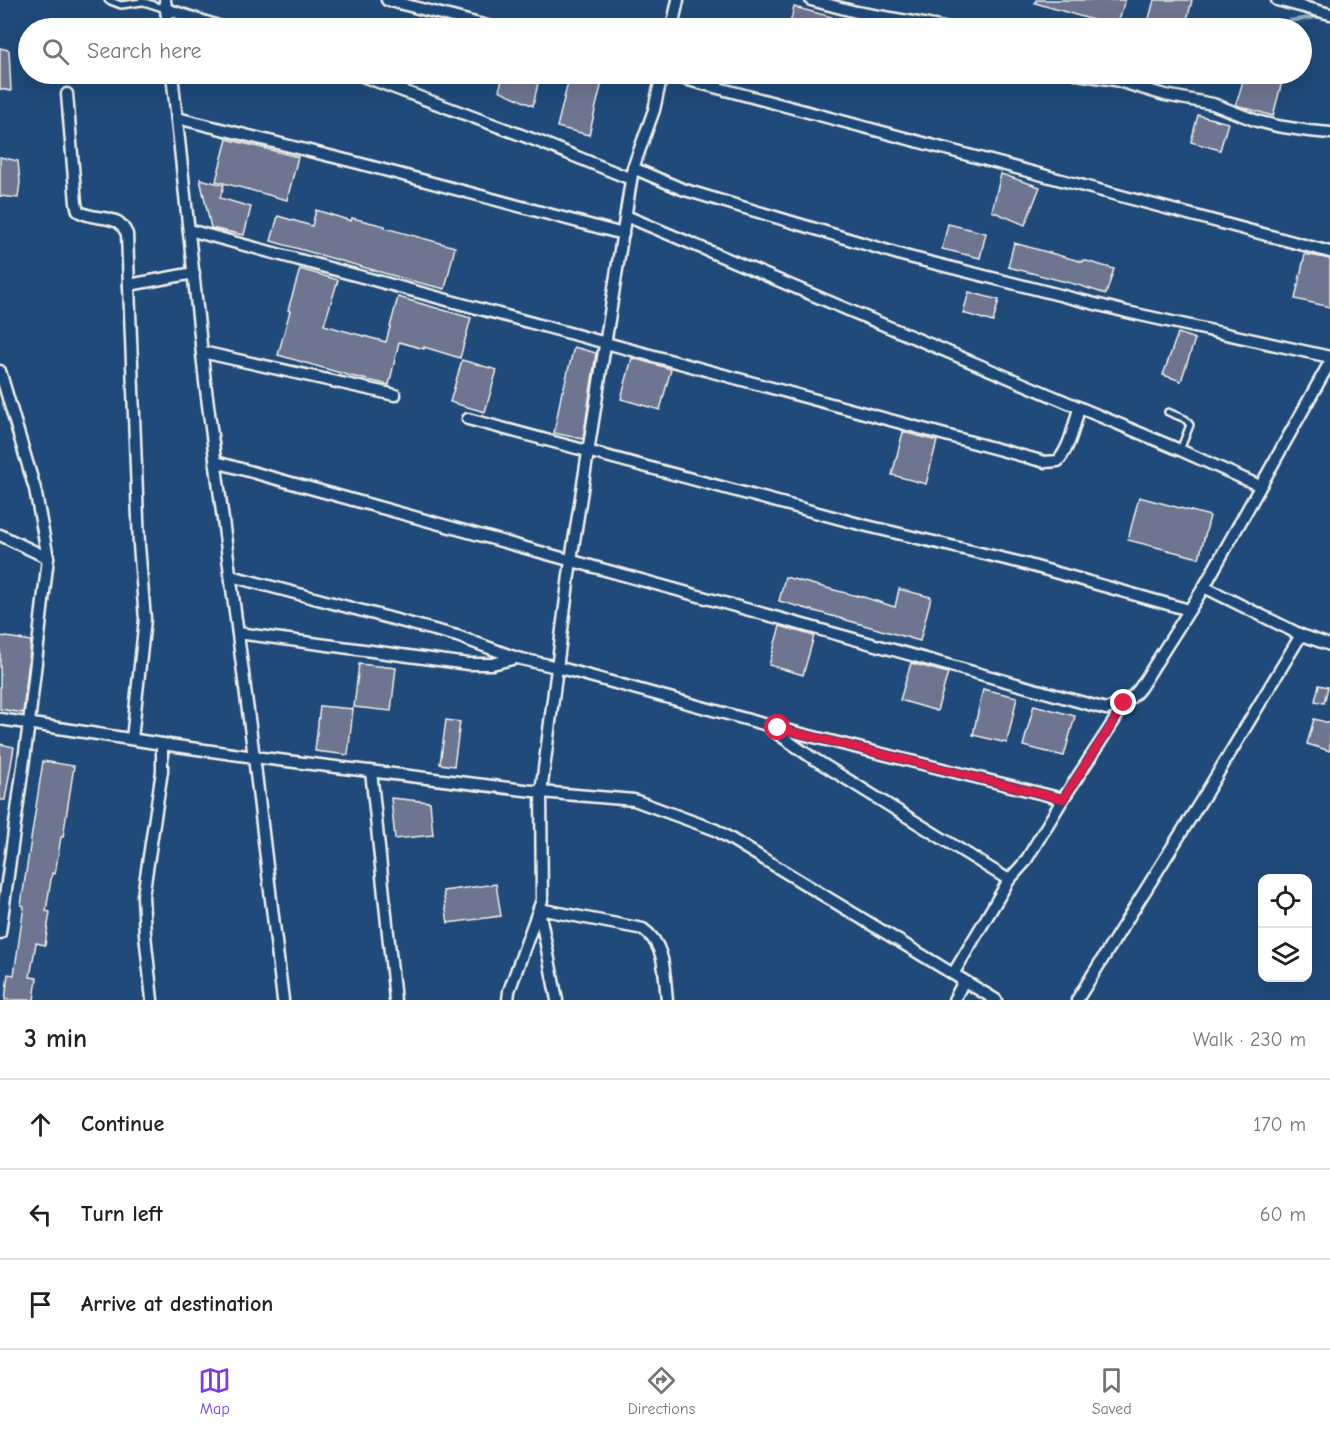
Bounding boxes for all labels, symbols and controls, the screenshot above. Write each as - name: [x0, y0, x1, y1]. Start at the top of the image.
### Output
- search box: [18, 18, 1312, 84]
- icon: search: [39, 35, 72, 68]
- text: Search here: [87, 38, 202, 64]
- route end: [1110, 689, 1136, 715]
- route start: [764, 714, 790, 740]
- map controls: [1258, 874, 1312, 982]
- button: locate: [1258, 874, 1312, 928]
- button: layers: [1258, 928, 1312, 982]
- text: 3 min: [24, 1024, 87, 1054]
- text: Walk · 230 m: [1193, 1028, 1306, 1051]
- icon: ahead: [24, 1108, 57, 1141]
- text: Continue: [81, 1111, 164, 1137]
- text: 170 m: [1253, 1113, 1306, 1136]
- icon: left: [24, 1198, 57, 1231]
- text: Turn left: [81, 1201, 163, 1227]
- text: 60 m: [1260, 1203, 1306, 1226]
- icon: arrive: [24, 1288, 57, 1321]
- text: Arrive at destination: [81, 1291, 273, 1317]
- tab: Map: [198, 1364, 231, 1418]
- tab: Directions: [628, 1364, 695, 1418]
- tab: Saved: [1092, 1364, 1132, 1418]

